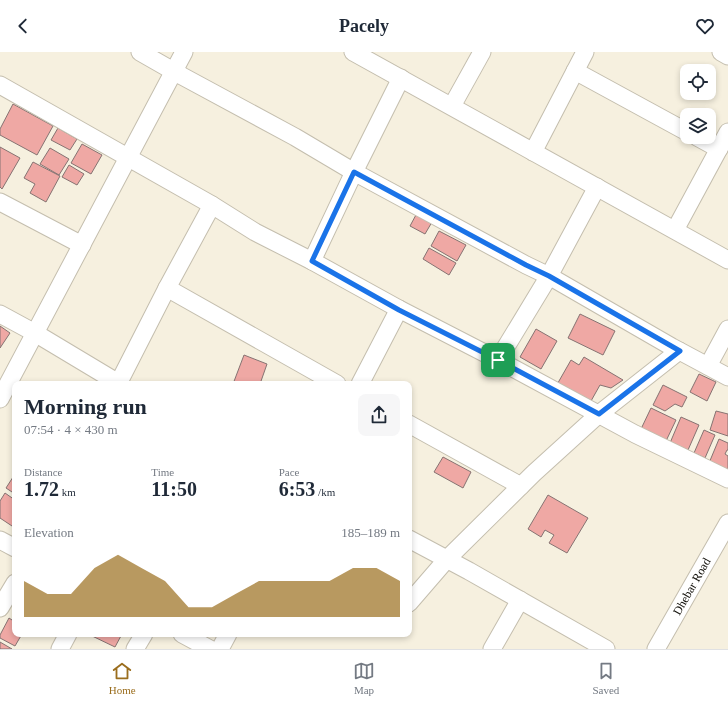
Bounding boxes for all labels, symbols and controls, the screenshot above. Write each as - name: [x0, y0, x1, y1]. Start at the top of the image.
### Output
- icon: back: [12, 15, 34, 37]
- icon: heart: [694, 15, 716, 37]
- text: Pacely: [339, 16, 389, 36]
- map controls: [680, 64, 716, 144]
- button: locate: [680, 64, 716, 100]
- button: layers: [680, 108, 716, 144]
- pin: [481, 343, 515, 377]
- icon: arrive: [487, 349, 509, 371]
- text: Morning run: [24, 394, 147, 419]
- button: share: [358, 394, 400, 436]
- text: 07:54 · 4 × 430 m: [24, 422, 118, 437]
- text: Distance: [24, 466, 62, 478]
- text: Time: [151, 466, 174, 478]
- text: Pace: [279, 466, 299, 478]
- text: 1.72: [24, 478, 59, 500]
- text: 11:50: [151, 478, 197, 500]
- text: 6:53: [279, 478, 315, 500]
- text: km: [59, 486, 76, 498]
- text: /km: [315, 486, 335, 498]
- text: Elevation: [24, 525, 74, 540]
- text: 185–189 m: [341, 525, 400, 540]
- street label: Dhebar Road: [670, 555, 714, 618]
- tab: Home: [109, 660, 136, 696]
- tab: Map: [353, 660, 375, 696]
- tab: Saved: [592, 660, 619, 696]

